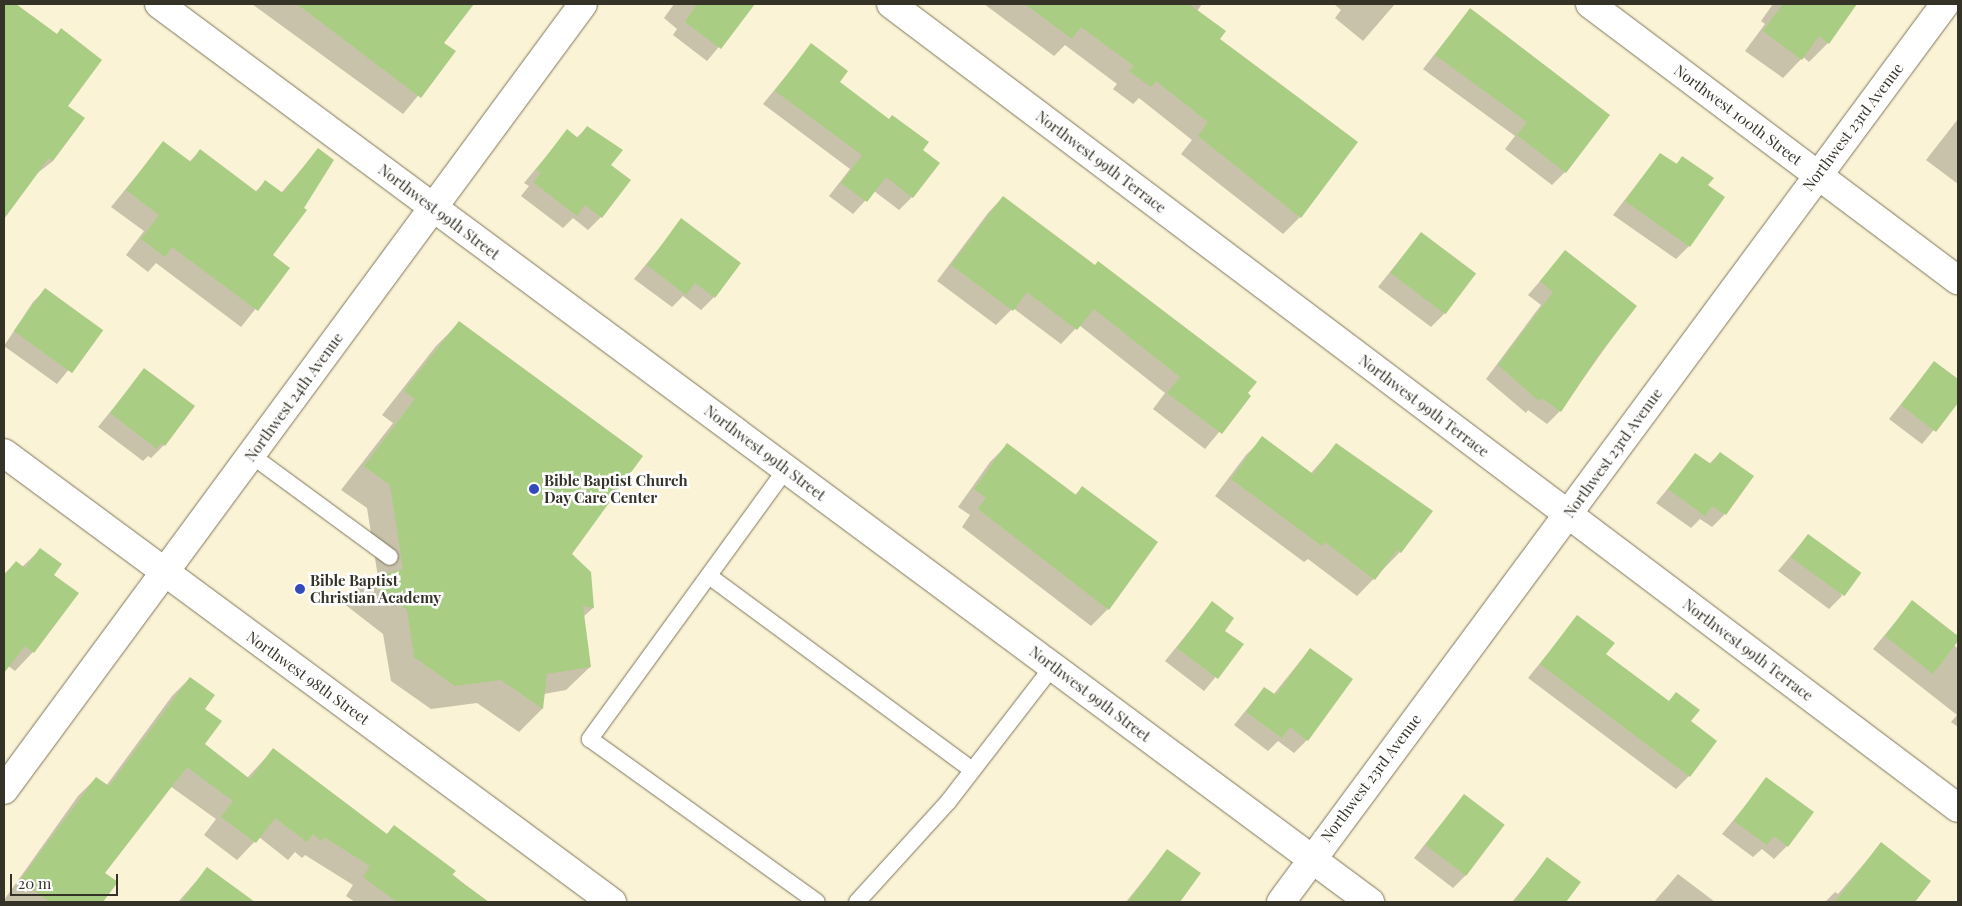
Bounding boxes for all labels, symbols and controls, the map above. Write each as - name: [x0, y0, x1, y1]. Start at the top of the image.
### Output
- street label: Northwest 23rd Avenue: [1799, 59, 1907, 195]
- street label: Northwest 100th Street: [1670, 61, 1806, 169]
- street label: Northwest 99th Terrace: [1032, 107, 1170, 217]
- street label: Northwest 99th Street: [375, 160, 503, 264]
- street label: Northwest 24th Avenue: [241, 329, 347, 465]
- street label: Northwest 99th Terrace: [1355, 351, 1493, 461]
- street label: Northwest 23rd Avenue: [1560, 385, 1666, 521]
- street label: Northwest 99th Street: [701, 401, 829, 505]
- place label: Bible Baptist Church Day Care Center: [544, 471, 688, 506]
- marker: Bible Baptist Church Day Care Center: [528, 483, 540, 495]
- place label: Bible Baptist Christian Academy: [310, 571, 442, 606]
- marker: Bible Baptist Christian Academy: [294, 583, 306, 595]
- street label: Northwest 99th Terrace: [1679, 595, 1817, 705]
- street label: Northwest 98th Street: [243, 627, 373, 729]
- street label: Northwest 99th Street: [1026, 642, 1154, 746]
- street label: Northwest 23rd Avenue: [1317, 710, 1425, 846]
- scale bar: [12, 864, 120, 896]
- text: 20 m: [18, 873, 51, 893]

